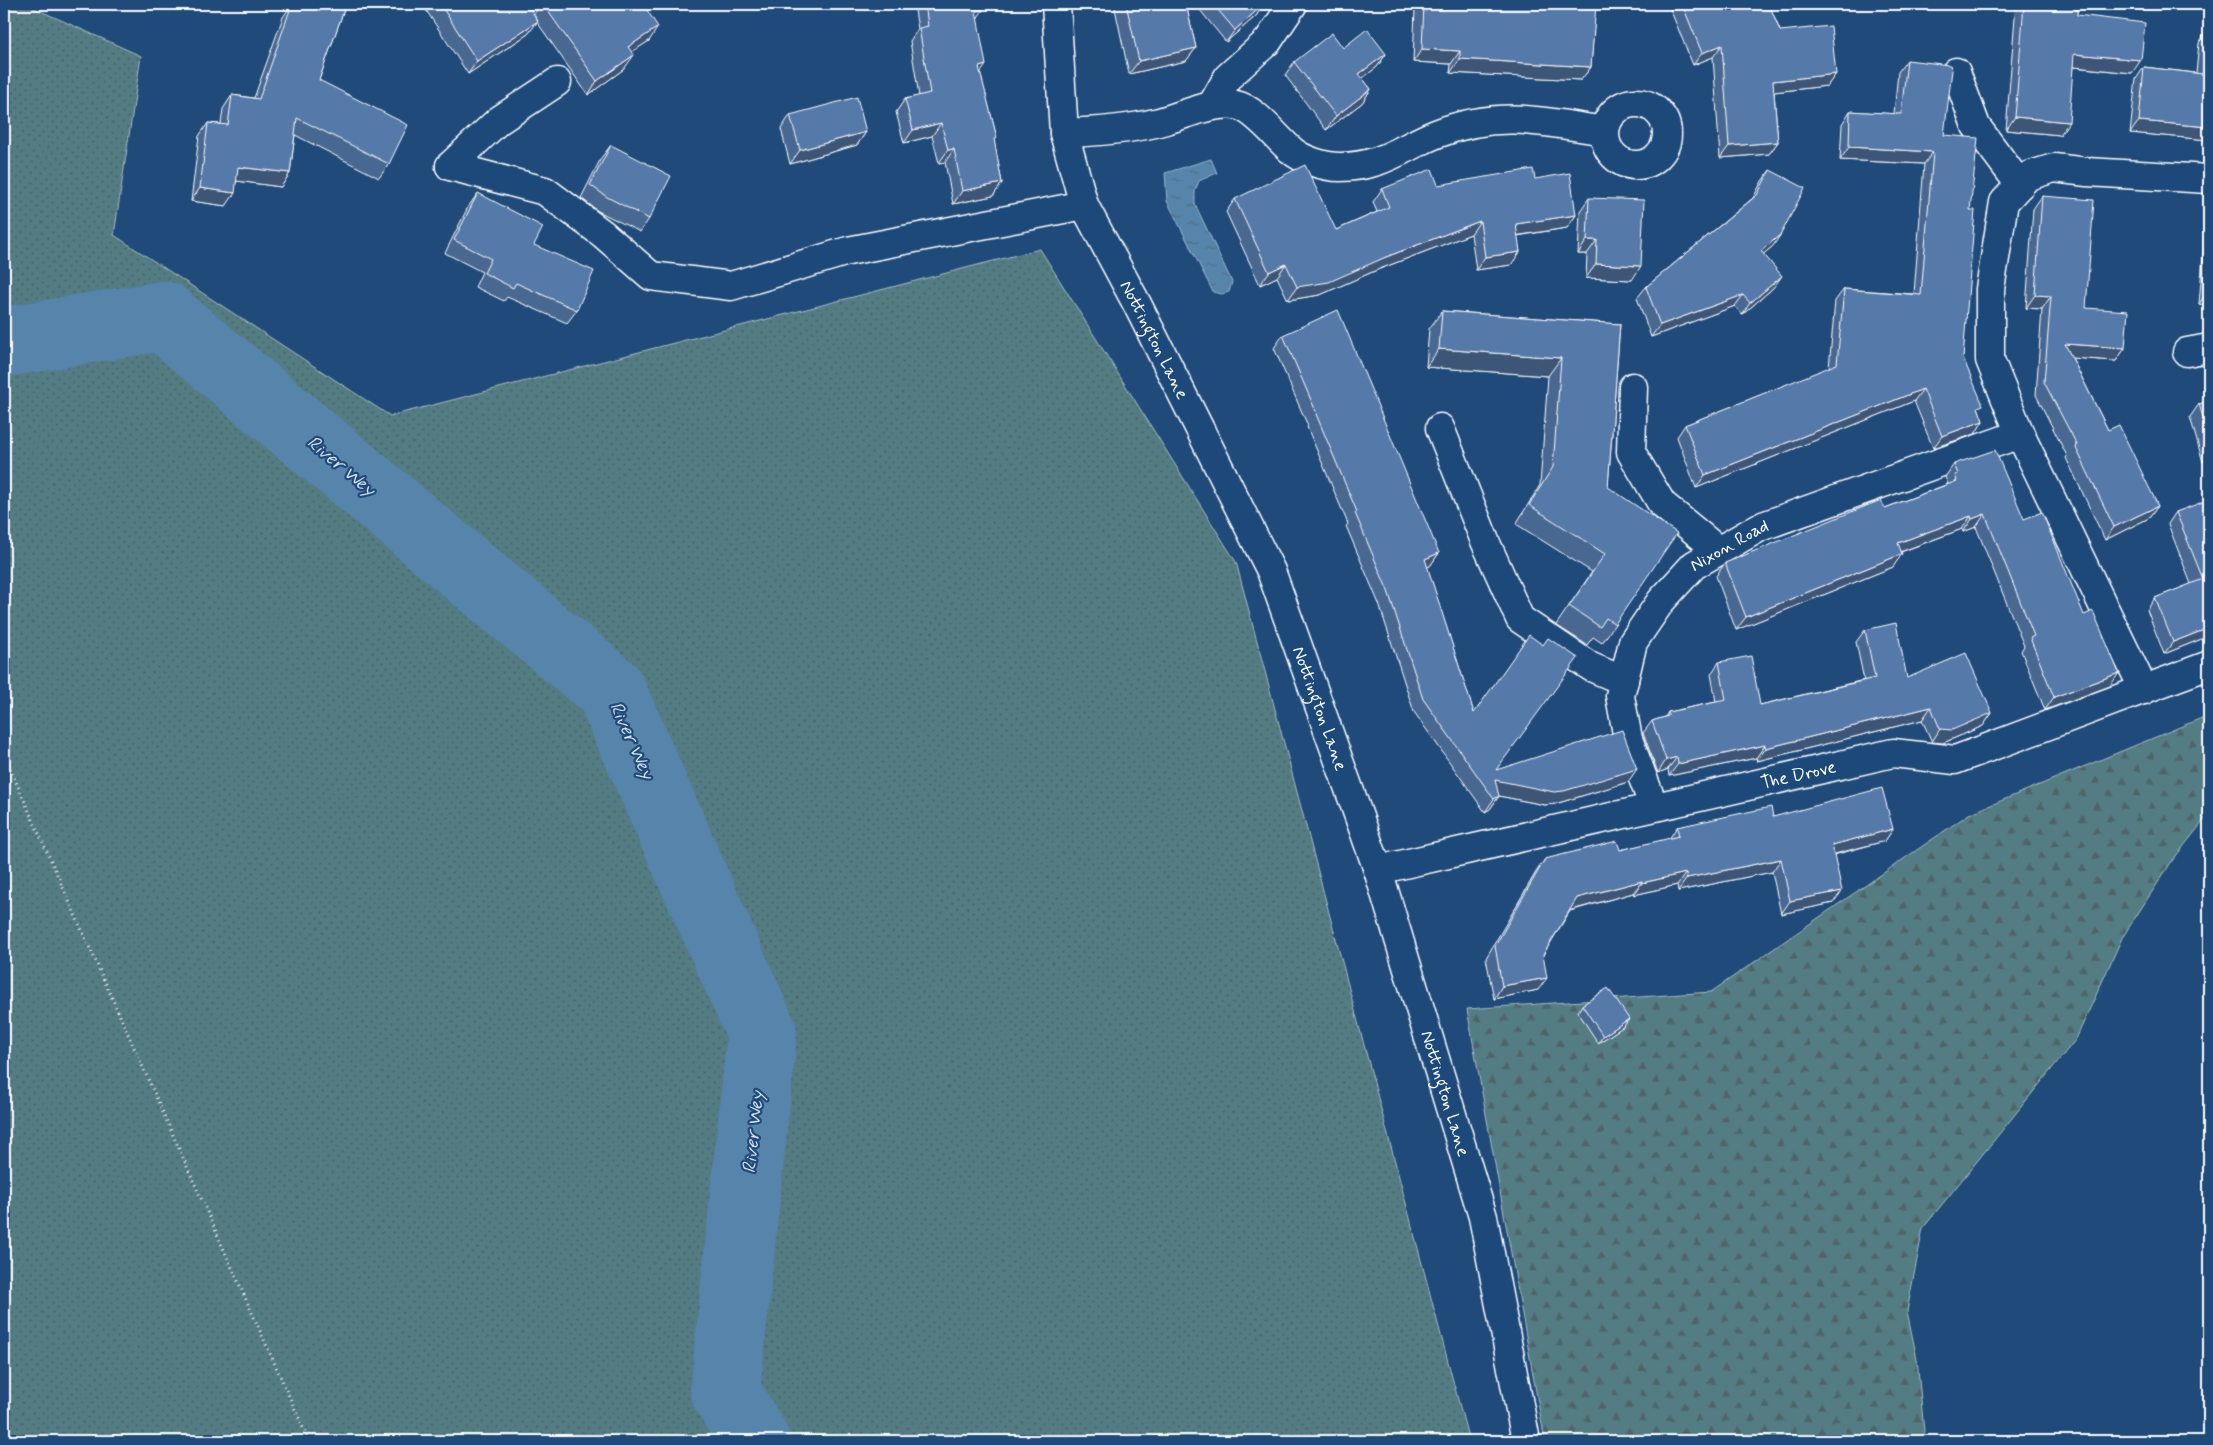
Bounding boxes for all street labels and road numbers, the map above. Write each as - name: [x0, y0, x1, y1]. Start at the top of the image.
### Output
- street label: Nottington Lane: [1114, 276, 1194, 404]
- street label: Nixon Road: [1686, 514, 1772, 578]
- street label: Nottington Lane: [1286, 643, 1353, 774]
- street label: The Drove: [1759, 755, 1839, 796]
- street label: Nottington Lane: [1414, 1028, 1475, 1160]

